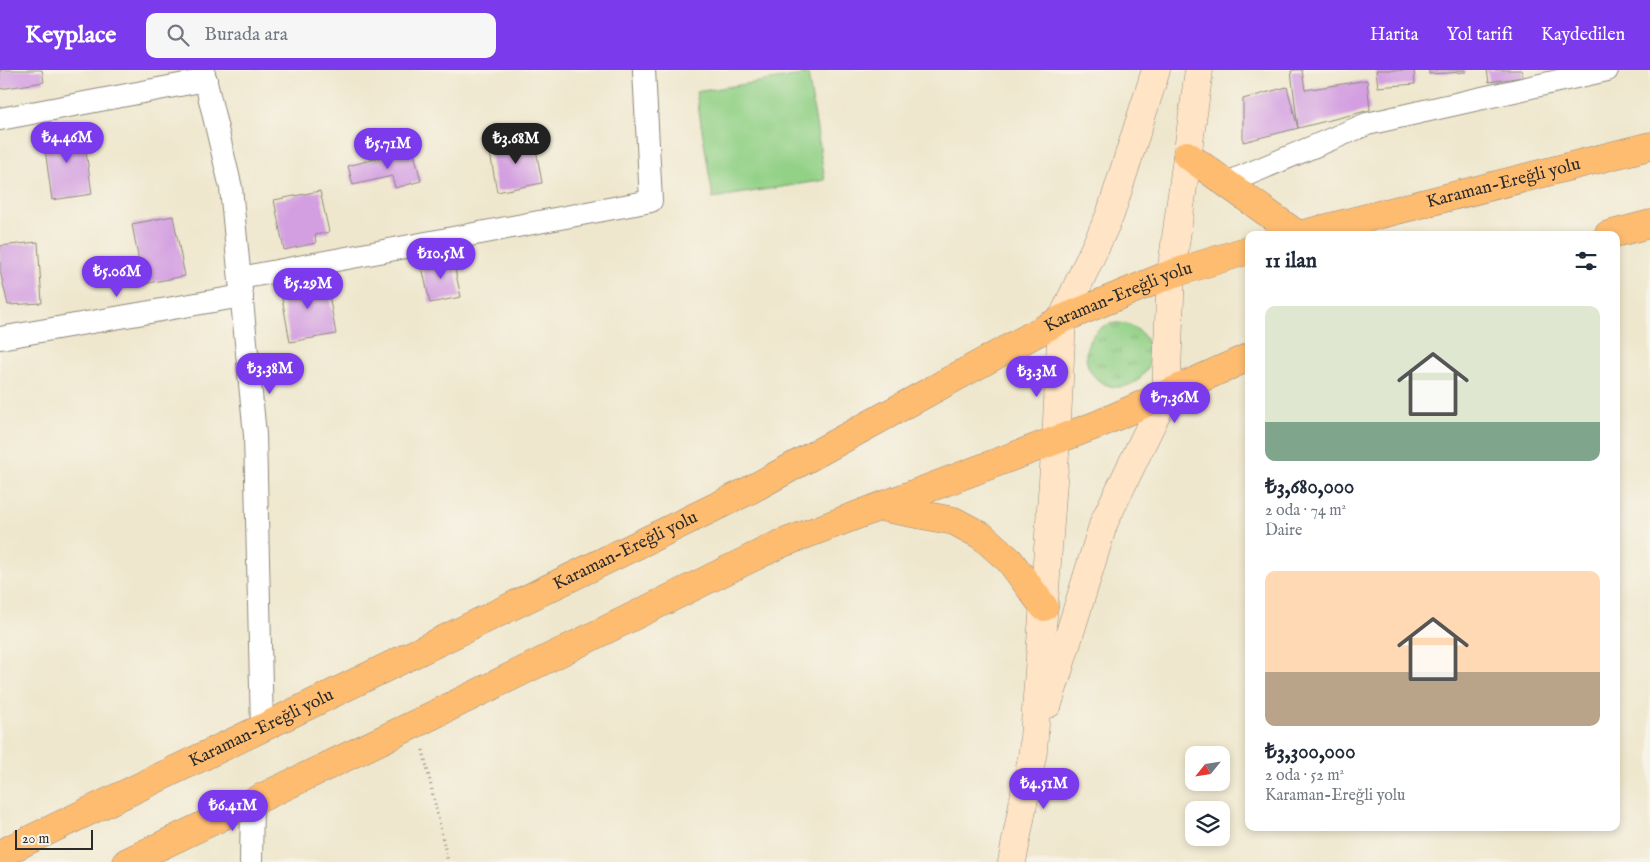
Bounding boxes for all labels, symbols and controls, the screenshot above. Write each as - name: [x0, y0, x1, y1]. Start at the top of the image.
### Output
- search box: [146, 13, 496, 58]
- text: Keyplace: [25, 20, 116, 51]
- icon: search: [164, 21, 192, 49]
- text: Burada ara: [204, 23, 288, 47]
- text: Harita: [1370, 24, 1419, 47]
- text: Yol tarifi: [1447, 24, 1513, 47]
- text: Kaydedilen: [1541, 24, 1625, 47]
- pin: ₺4.46M: [26, 122, 108, 164]
- pin: ₺3.68M: [475, 122, 557, 165]
- text: ₺4.46M: [42, 128, 92, 148]
- pin: ₺5.71M: [347, 128, 429, 170]
- text: ₺3.68M: [493, 129, 539, 149]
- text: ₺5.71M: [365, 134, 411, 154]
- street label: Karaman-Ereğli yolu: [1424, 153, 1583, 214]
- pin: ₺10.5M: [400, 238, 482, 280]
- text: ₺10.5M: [417, 244, 465, 264]
- icon: filters: [1572, 247, 1600, 275]
- text: 11 ilan: [1265, 248, 1317, 275]
- pin: ₺5.06M: [76, 256, 158, 298]
- street label: Karaman-Ereğli yolu: [1040, 257, 1195, 338]
- text: ₺5.06M: [93, 262, 141, 282]
- pin: ₺5.29M: [267, 268, 349, 310]
- text: ₺5.29M: [284, 274, 332, 294]
- icon: home: [1388, 339, 1478, 429]
- pin: ₺3.38M: [229, 352, 311, 395]
- pin: ₺3.3M: [1002, 356, 1072, 398]
- text: ₺3.38M: [247, 359, 293, 379]
- text: ₺3.3M: [1017, 362, 1057, 382]
- pin: ₺7.36M: [1134, 382, 1216, 424]
- text: ₺7.36M: [1151, 388, 1199, 408]
- text: ₺3,680,000: [1265, 474, 1354, 501]
- text: 2 oda · 74 m²: [1265, 501, 1346, 521]
- street label: Karaman-Ereğli yolu: [549, 506, 701, 596]
- text: Daire: [1265, 521, 1302, 541]
- icon: home: [1388, 604, 1478, 694]
- street label: Karaman-Ereğli yolu: [185, 683, 337, 773]
- text: ₺3,300,000: [1265, 739, 1355, 766]
- north arrow: [1185, 746, 1230, 791]
- map controls: [1185, 746, 1230, 846]
- text: 2 oda · 52 m²: [1265, 766, 1344, 786]
- pin: ₺4.51M: [1003, 768, 1085, 810]
- text: ₺4.51M: [1020, 774, 1068, 794]
- text: Karaman-Ereğli yolu: [1265, 786, 1405, 806]
- pin: ₺6.41M: [192, 790, 274, 832]
- text: ₺6.41M: [209, 796, 257, 816]
- button: layers: [1185, 801, 1230, 846]
- scale bar: [15, 827, 92, 850]
- text: 20 m: [22, 830, 49, 848]

